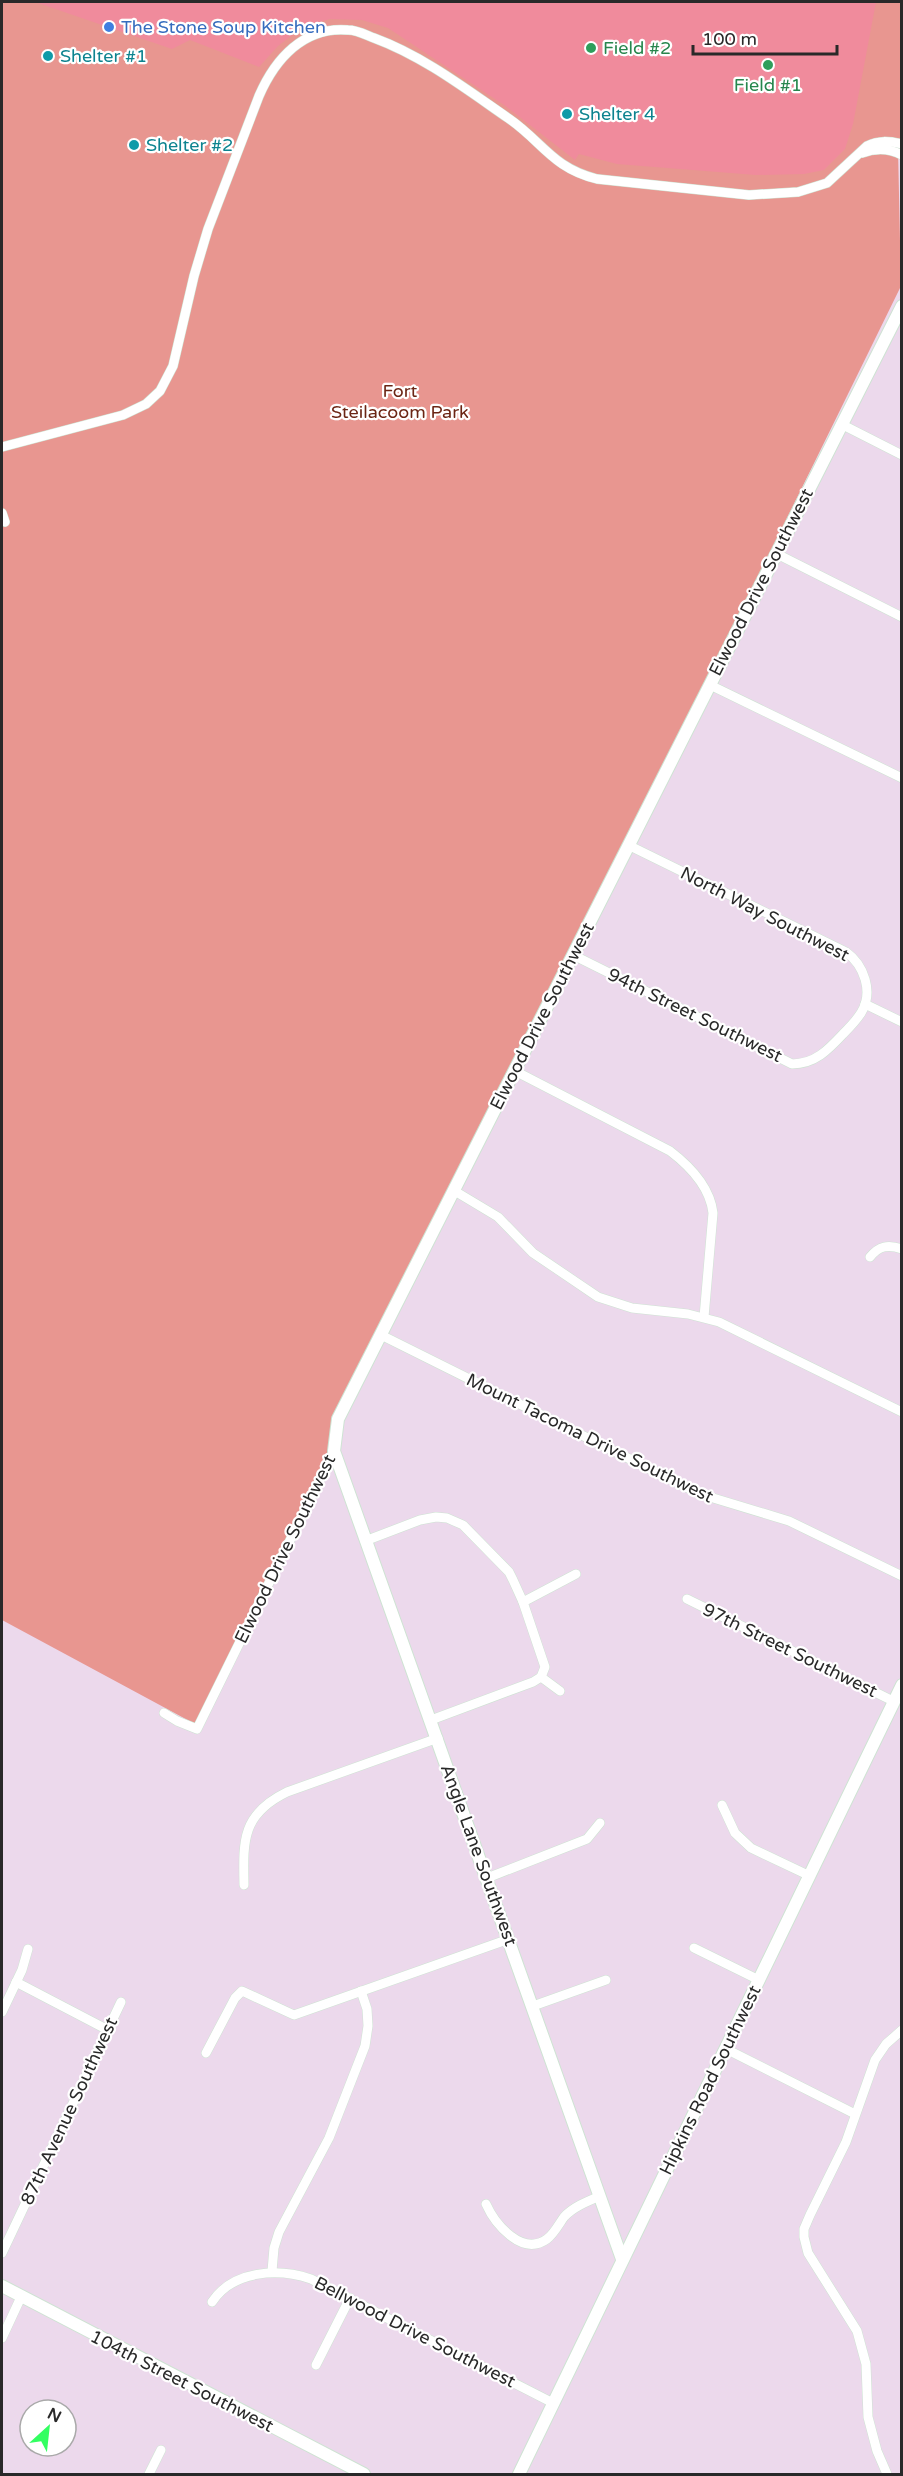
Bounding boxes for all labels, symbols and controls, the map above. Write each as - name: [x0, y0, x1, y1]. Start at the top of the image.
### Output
- place label: The Stone Soup Kitchen: [121, 16, 326, 38]
- scale bar: [693, 18, 837, 56]
- marker: The Stone Soup Kitchen: [102, 20, 116, 34]
- text: 100 m: [702, 28, 757, 50]
- place label: Field #2: [603, 37, 671, 59]
- marker: Field #2: [584, 41, 598, 55]
- place label: Shelter #1: [60, 45, 147, 67]
- marker: Shelter #1: [41, 49, 55, 63]
- marker: Field #1: [761, 58, 775, 72]
- place label: Field #1: [734, 74, 802, 96]
- place label: Shelter 4: [579, 103, 655, 125]
- marker: Shelter 4: [560, 107, 574, 121]
- place label: Shelter #2: [146, 134, 233, 156]
- marker: Shelter #2: [127, 138, 141, 152]
- park label: Fort Steilacoom Park: [331, 380, 469, 423]
- street label: Elwood Drive Southwest: [704, 484, 818, 679]
- street label: North Way Southwest: [677, 862, 853, 966]
- street label: Elwood Drive Southwest: [485, 918, 599, 1113]
- street label: 94th Street Southwest: [604, 963, 786, 1067]
- street label: Mount Tacoma Drive Southwest: [463, 1368, 717, 1508]
- street label: Elwood Drive Southwest: [230, 1451, 340, 1647]
- street label: 97th Street Southwest: [699, 1598, 881, 1702]
- street label: Angle Lane Southwest: [436, 1761, 522, 1949]
- street label: Hipkins Road Southwest: [654, 1982, 766, 2178]
- street label: 87th Avenue Southwest: [16, 2014, 122, 2208]
- street label: Bellwood Drive Southwest: [311, 2272, 519, 2392]
- street label: 104th Street Southwest: [87, 2325, 278, 2437]
- north arrow: [18, 2398, 78, 2458]
- text: N: [44, 2404, 65, 2427]

